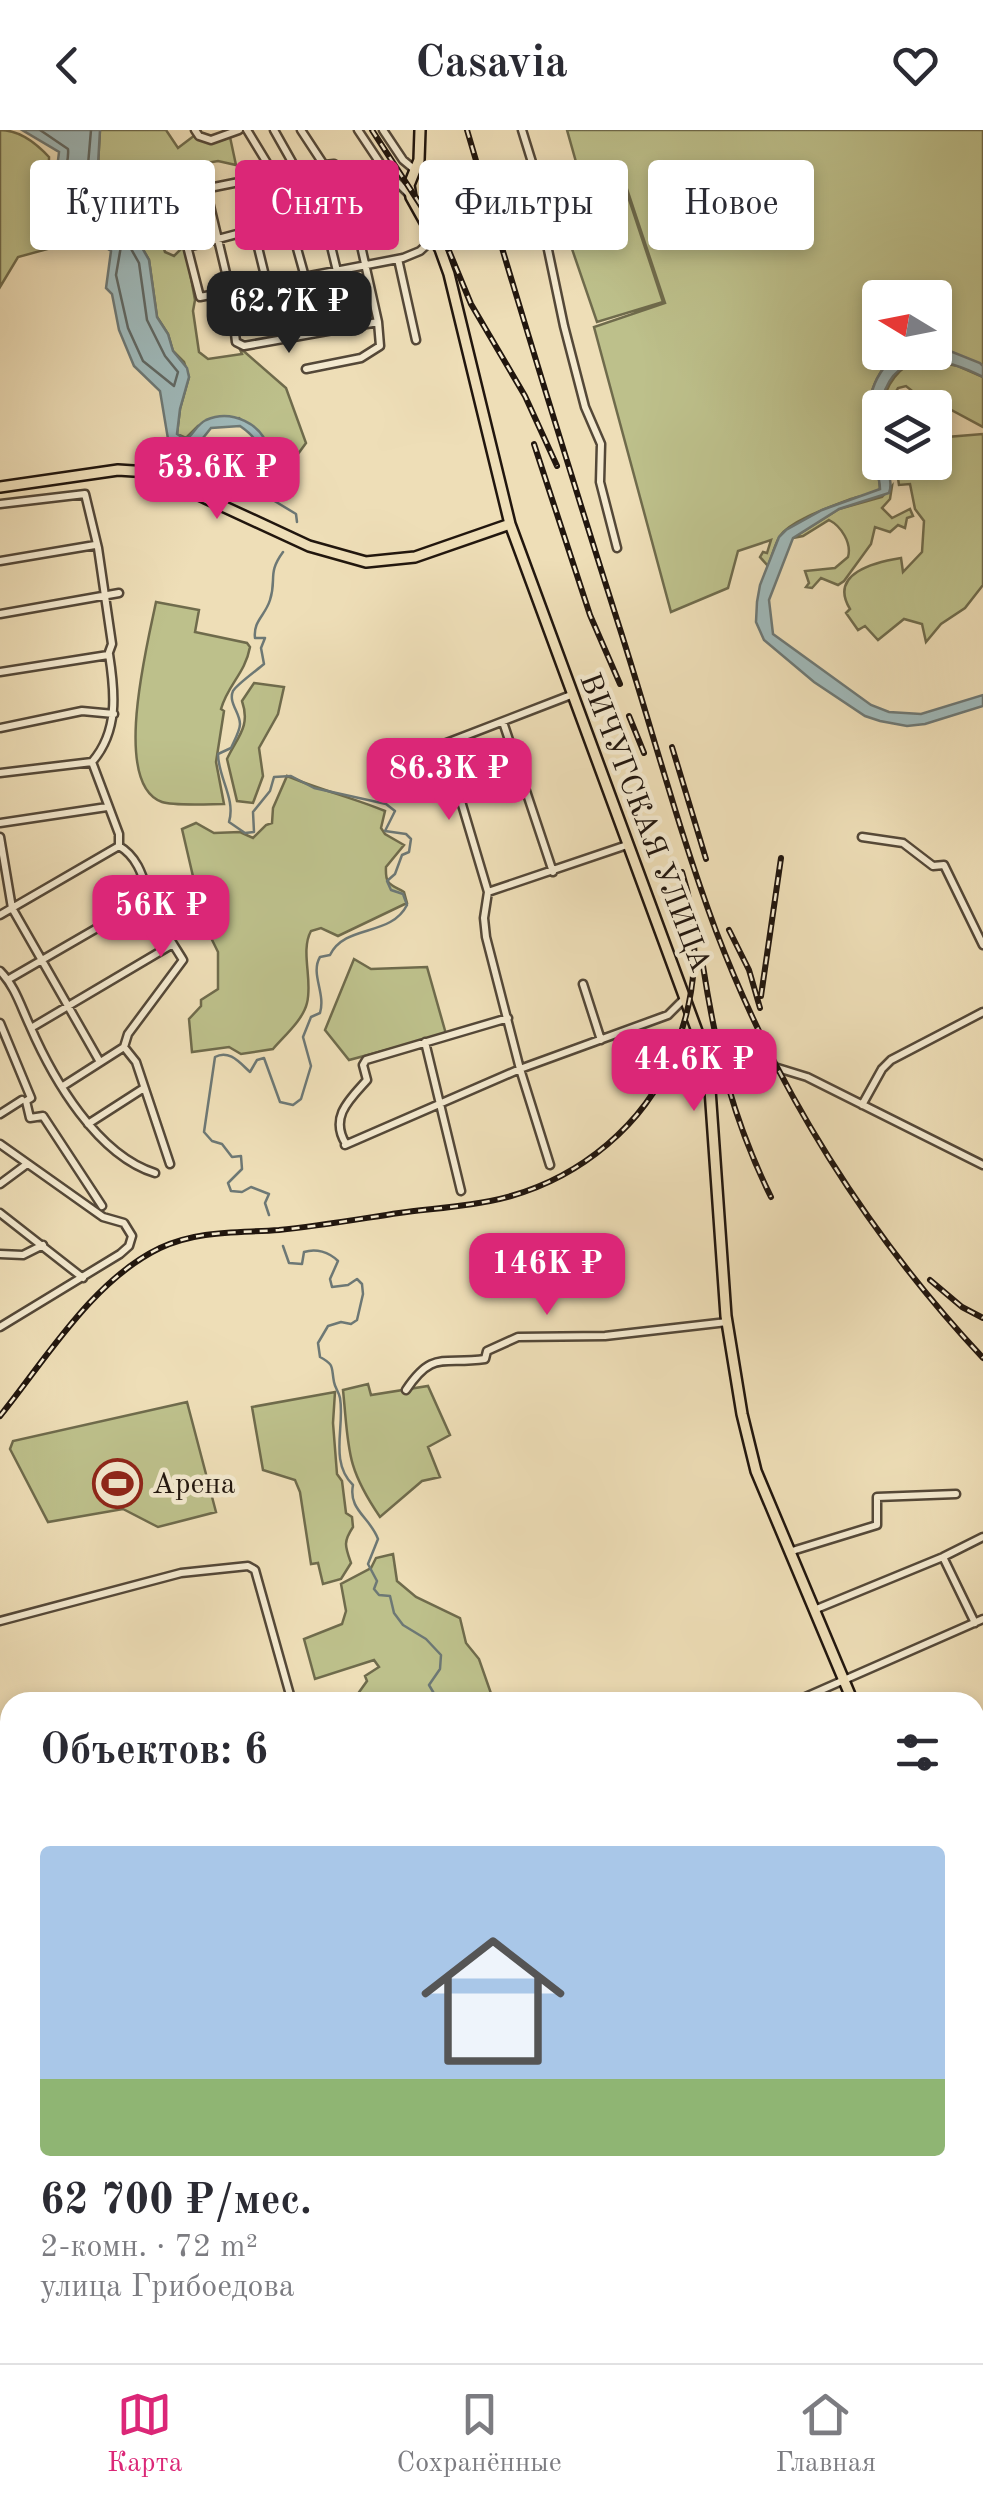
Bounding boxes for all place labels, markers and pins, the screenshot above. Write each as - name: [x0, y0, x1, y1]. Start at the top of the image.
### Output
- pin: 62.7K ₽: [197, 271, 381, 356]
- pin: 53.6K ₽: [125, 437, 309, 522]
- pin: 86.3K ₽: [357, 738, 541, 823]
- pin: 56K ₽: [91, 875, 231, 960]
- pin: 44.6K ₽: [602, 1029, 786, 1114]
- pin: 146K ₽: [466, 1233, 628, 1318]
- sports icon: Арена: [91, 1457, 143, 1509]
- place label: Арена: [152, 1470, 236, 1500]

